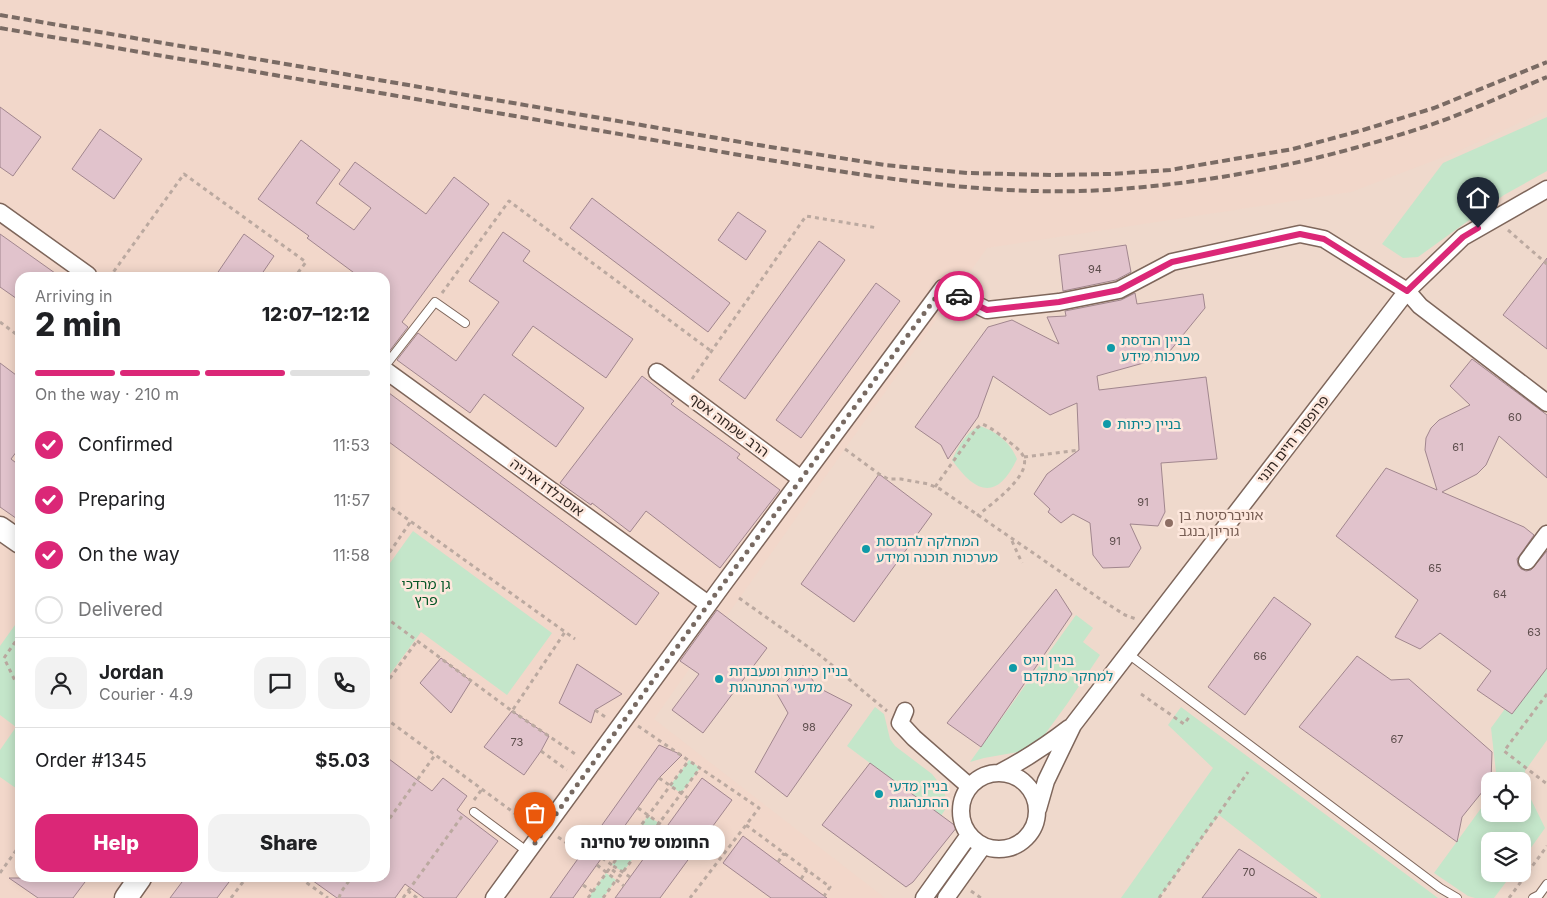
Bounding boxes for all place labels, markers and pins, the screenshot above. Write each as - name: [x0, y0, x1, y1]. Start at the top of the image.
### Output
- pin: [1457, 177, 1499, 228]
- place label: בניין הנדסת מערכות מידע: [1121, 331, 1200, 364]
- marker: בניין הנדסת מערכות מידע: [1105, 342, 1117, 354]
- place label: בניין כיתות: [1117, 415, 1181, 432]
- marker: בניין כיתות: [1101, 418, 1113, 430]
- place label: אוניברסיטת בן גוריון בנגב: [1179, 506, 1263, 539]
- marker: אוניברסיטת בן גוריון בנגב: [1163, 517, 1175, 529]
- place label: המחלקה להנדסת מערכות תוכנה ומידע: [876, 532, 998, 565]
- marker: המחלקה להנדסת מערכות תוכנה ומידע: [860, 543, 872, 555]
- place label: בניין וייס למחקר מתקדם: [1023, 651, 1113, 684]
- place label: בניין כיתות ומעבדות מדעי ההתנהגות: [729, 662, 848, 695]
- marker: בניין וייס למחקר מתקדם: [1007, 662, 1019, 674]
- marker: בניין כיתות ומעבדות מדעי ההתנהגות: [713, 673, 725, 685]
- place label: בניין מדעי ההתנהגות: [889, 777, 949, 810]
- marker: בניין מדעי ההתנהגות: [873, 788, 885, 800]
- pin: [514, 792, 556, 843]
- callout: החומוס של טחינה: [565, 826, 725, 860]

